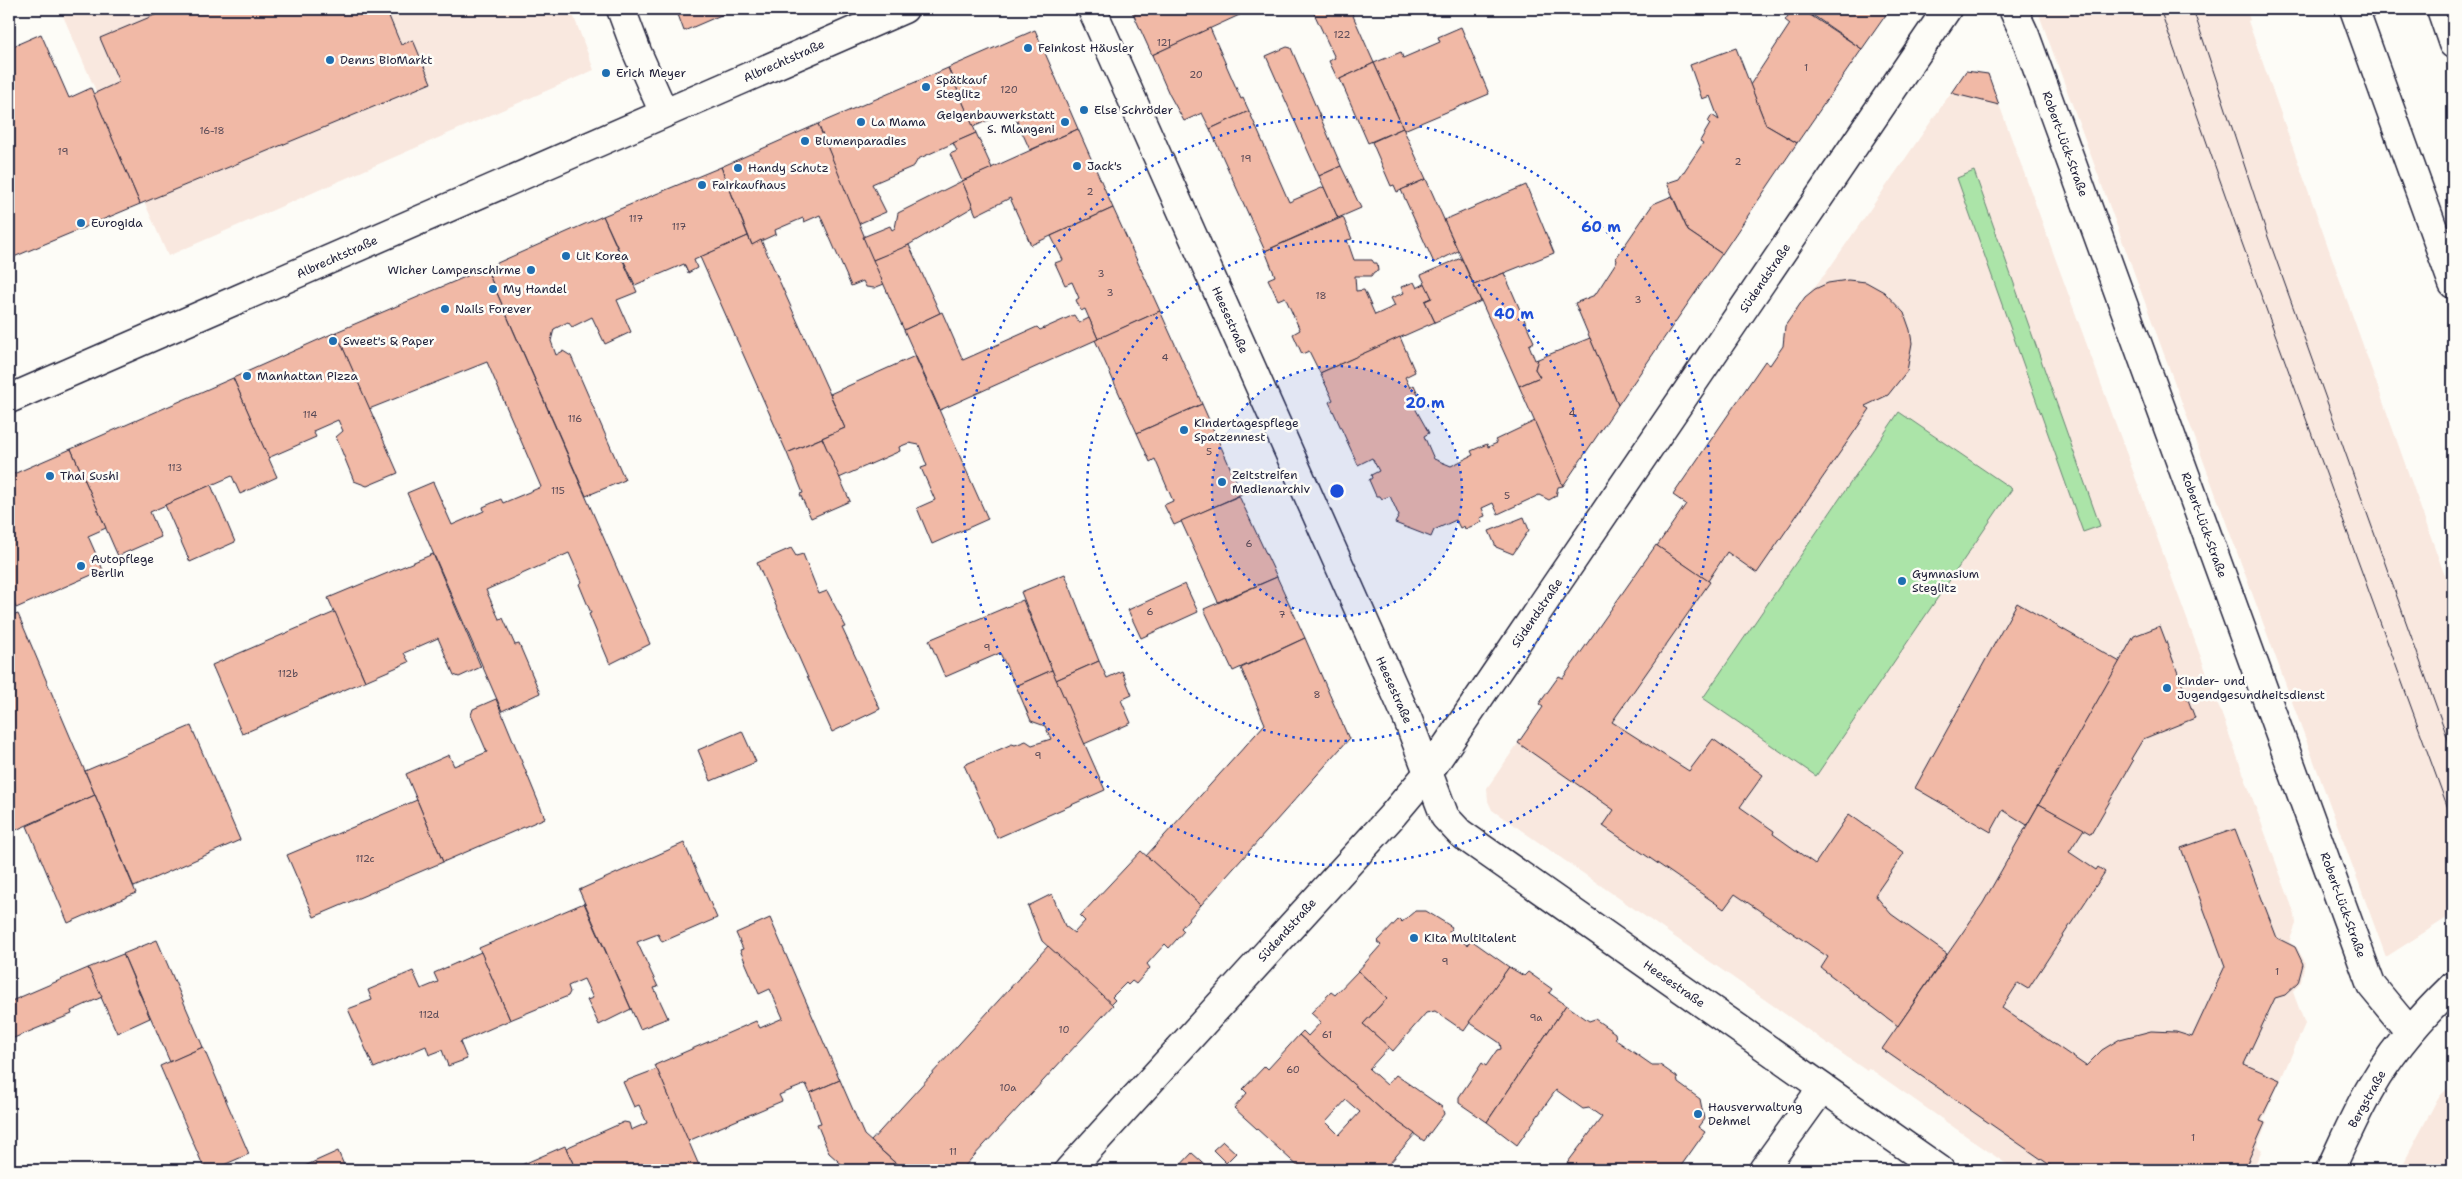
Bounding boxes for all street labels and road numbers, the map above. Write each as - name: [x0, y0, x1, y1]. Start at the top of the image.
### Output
- street label: Albrechtstraße: [741, 36, 827, 86]
- street label: Robert-Lück-Straße: [2038, 89, 2092, 199]
- street label: Albrechtstraße: [294, 232, 380, 282]
- street label: Südendstraße: [1736, 240, 1794, 316]
- street label: Heesestraße: [1208, 284, 1252, 356]
- street label: Robert-Lück-Straße: [2177, 470, 2231, 580]
- street label: Südendstraße: [1508, 575, 1566, 651]
- street label: Heesestraße: [1372, 654, 1416, 726]
- street label: Robert-Lück-Straße: [2316, 850, 2370, 960]
- street label: Südendstraße: [1254, 895, 1320, 965]
- street label: Heesestraße: [1640, 957, 1708, 1011]
- street label: Bergstraße: [2345, 1067, 2390, 1131]

